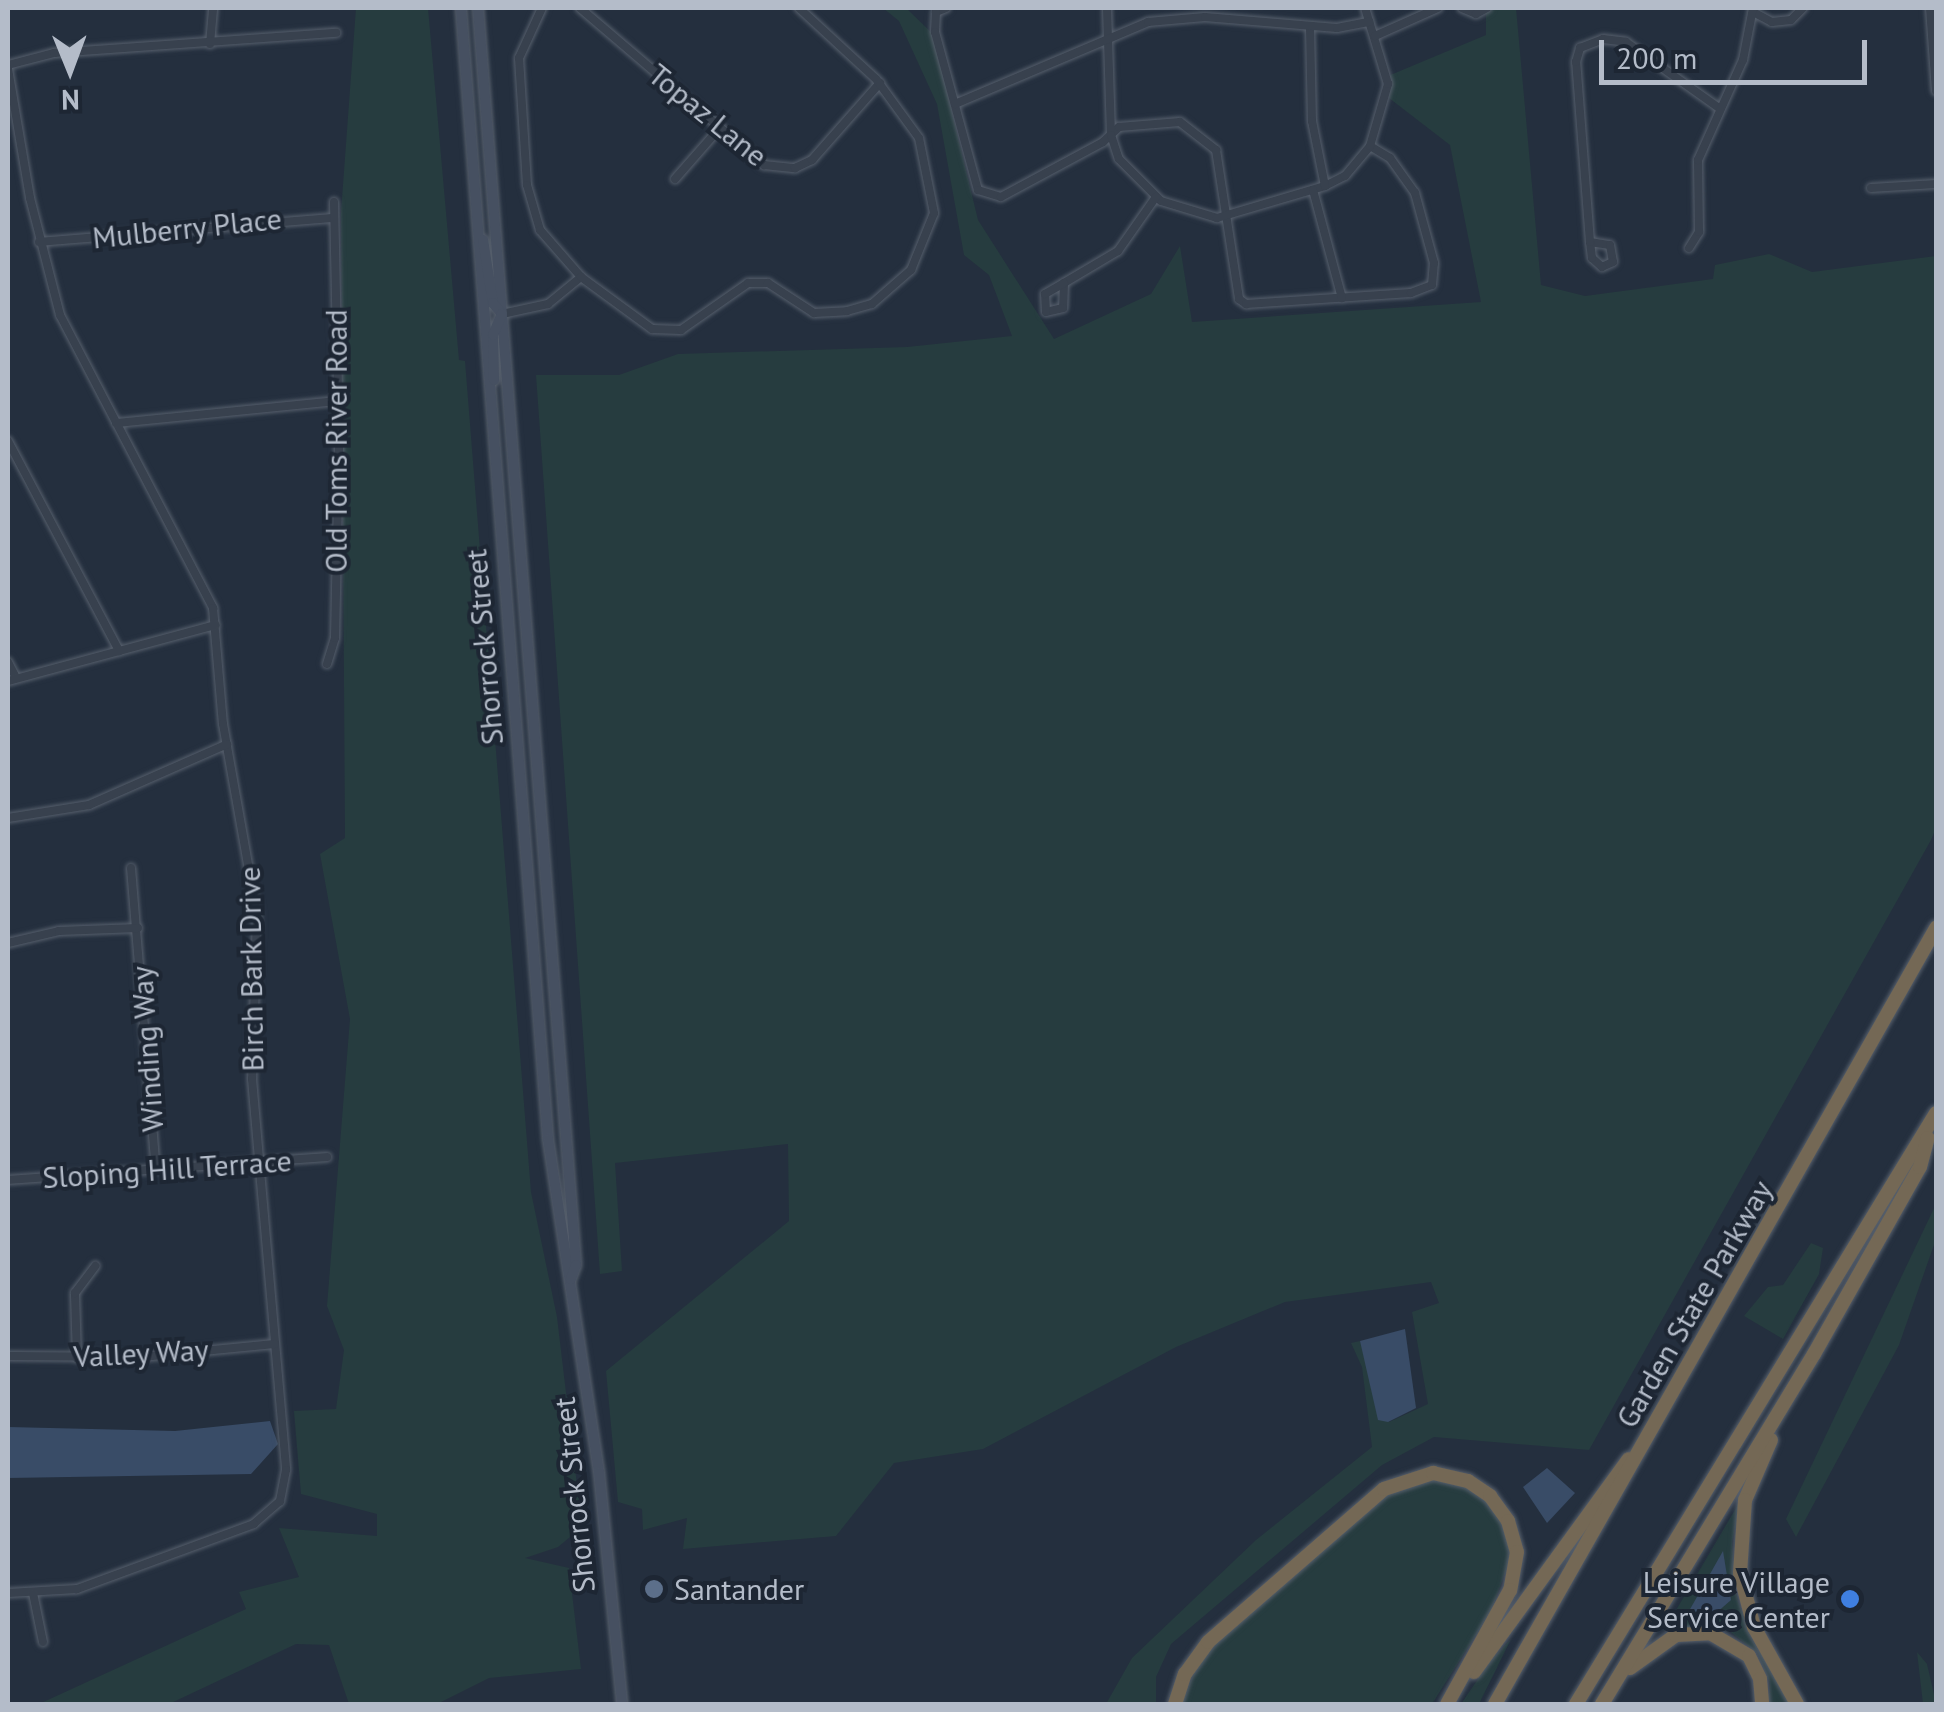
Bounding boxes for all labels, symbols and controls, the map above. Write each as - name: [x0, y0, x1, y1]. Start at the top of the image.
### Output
- north arrow: [20, 20, 120, 120]
- scale bar: [1604, 20, 1872, 82]
- text: 200 m: [1616, 38, 1697, 77]
- street label: Topaz Lane: [641, 56, 775, 174]
- text: N: [61, 82, 80, 119]
- street label: Mulberry Place: [90, 200, 284, 256]
- street label: Old Toms River Road: [318, 309, 354, 573]
- street label: Shorrock Street: [457, 547, 511, 747]
- street label: Birch Bark Drive: [231, 866, 271, 1072]
- street label: Winding Way: [123, 965, 171, 1133]
- street label: Sloping Hill Terrace: [41, 1142, 293, 1196]
- street label: Garden State Parkway: [1609, 1174, 1779, 1434]
- street label: Valley Way: [72, 1331, 210, 1375]
- street label: Shorrock Street: [546, 1395, 602, 1595]
- place label: Leisure Village Service Center: [1642, 1564, 1830, 1634]
- place label: Santander: [674, 1571, 804, 1607]
- marker: Santander: [643, 1578, 665, 1600]
- marker: Leisure Village Service Center: [1839, 1588, 1861, 1610]

